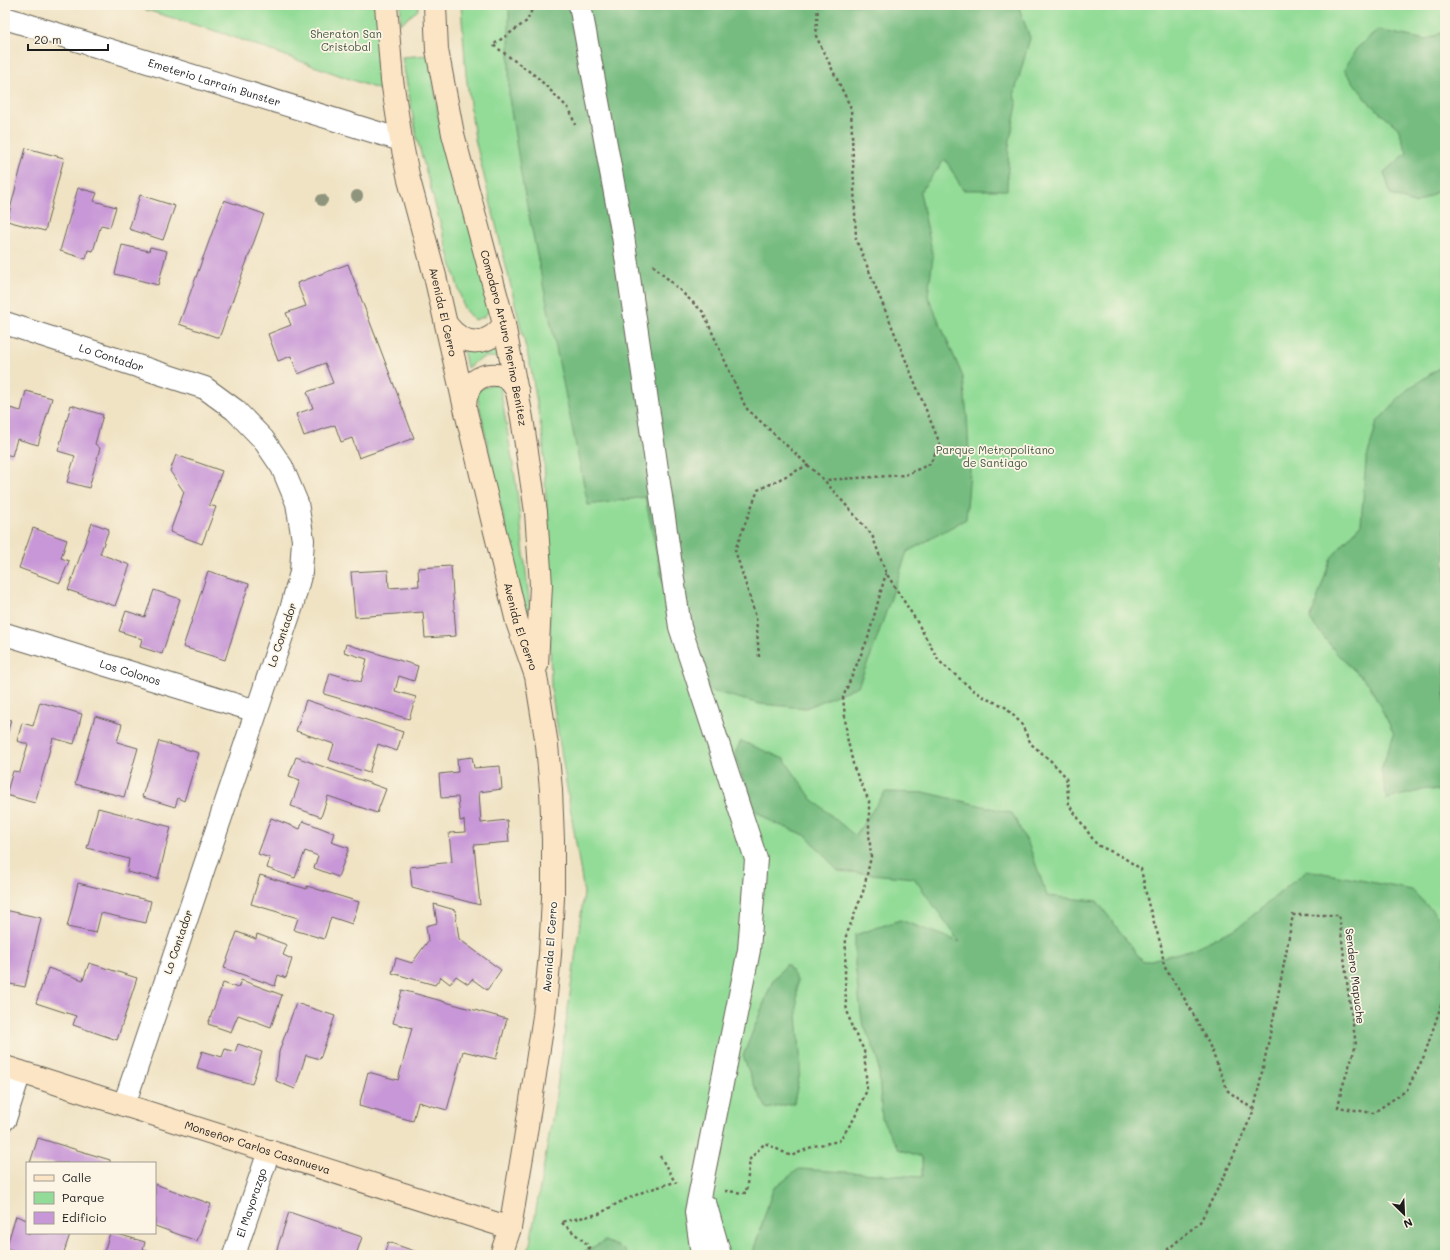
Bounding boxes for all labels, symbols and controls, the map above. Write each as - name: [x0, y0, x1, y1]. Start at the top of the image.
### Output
- scale bar: [28, 26, 108, 52]
- park label: Sheraton San Cristobal: [310, 26, 382, 54]
- text: 20 m: [34, 31, 62, 47]
- street label: Emeterio Larraín Bunster: [146, 55, 282, 109]
- street label: Comodoro Arturo Merino Benítez: [477, 248, 531, 427]
- street label: Avenida El Cerro: [426, 266, 461, 358]
- street label: Lo Contador: [77, 340, 146, 375]
- park label: Parque Metropolitano de Santiago: [936, 442, 1055, 470]
- street label: Avenida El Cerro: [501, 581, 542, 673]
- street label: Lo Contador: [264, 601, 300, 669]
- street label: Los Colonos: [98, 656, 163, 688]
- street label: Avenida El Cerro: [539, 901, 560, 993]
- street label: Lo Contador: [160, 908, 196, 976]
- street label: Sendero Mapuche: [1342, 927, 1369, 1025]
- street label: Monseñor Carlos Casanueva: [183, 1117, 333, 1177]
- legend: [26, 1162, 156, 1234]
- street label: El Mayorazgo: [232, 1166, 270, 1239]
- text: Calle: [62, 1169, 92, 1185]
- text: Parque: [62, 1189, 105, 1205]
- north arrow: [1384, 1194, 1424, 1234]
- text: Edificio: [62, 1209, 106, 1225]
- text: N: [1401, 1215, 1415, 1232]

